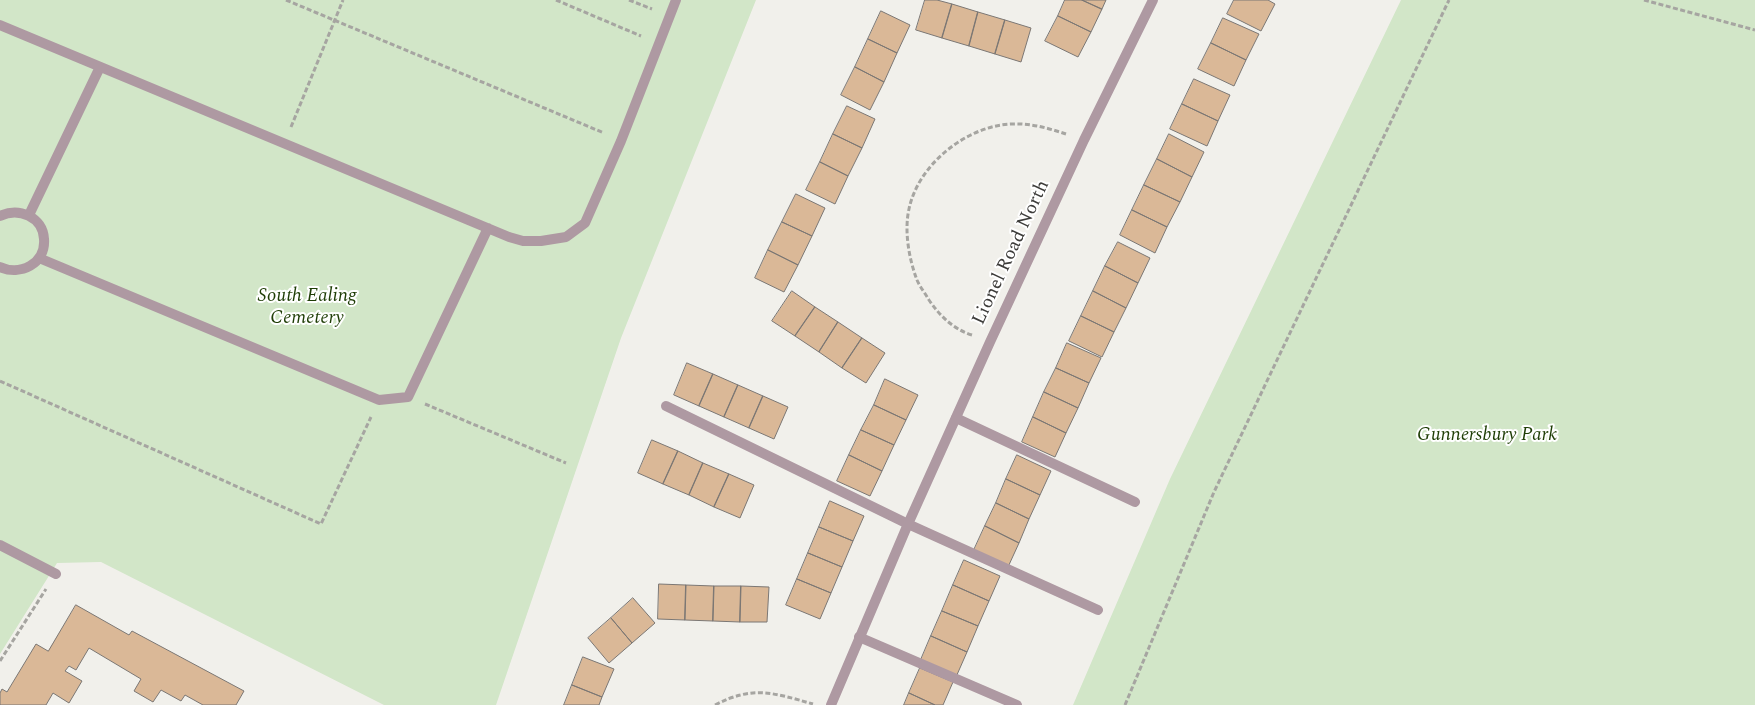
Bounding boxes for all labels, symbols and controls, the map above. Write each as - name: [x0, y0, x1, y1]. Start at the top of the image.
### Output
- street label: Lionel Road North: [968, 177, 1056, 329]
- park label: South Ealing Cemetery: [258, 286, 356, 330]
- park label: Gunnersbury Park: [1417, 425, 1557, 447]

